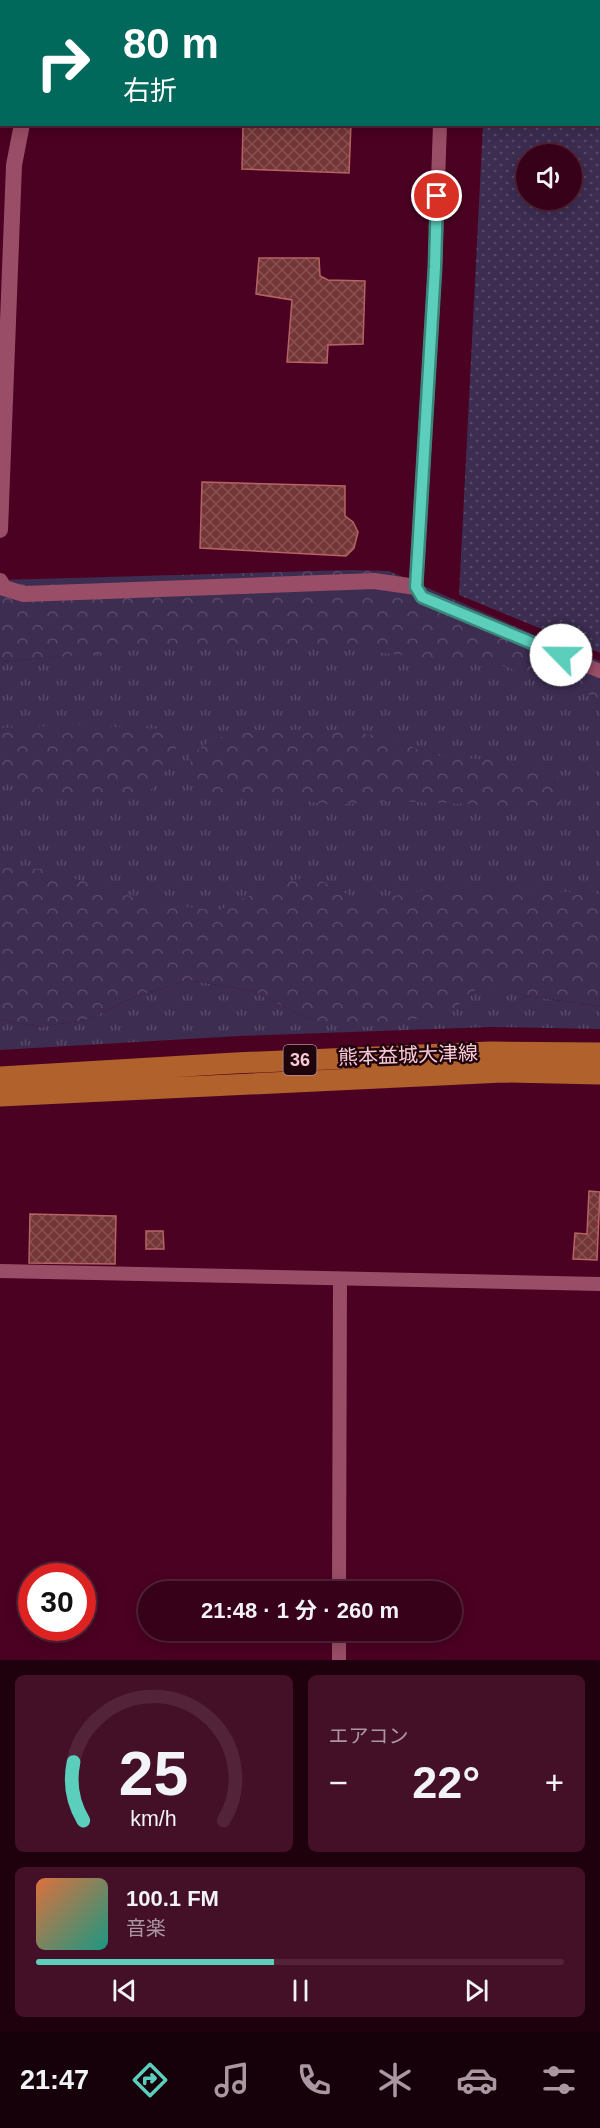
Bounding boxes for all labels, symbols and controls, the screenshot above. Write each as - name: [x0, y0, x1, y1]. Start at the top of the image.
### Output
- text: 80 m: [123, 20, 219, 67]
- icon: right: [24, 24, 102, 102]
- text: 右折: [123, 76, 177, 106]
- map controls: [516, 144, 582, 210]
- button: sound: [516, 144, 582, 210]
- pin: [411, 170, 462, 221]
- icon: arrive: [420, 179, 453, 212]
- position arrow: [529, 623, 593, 687]
- street label: 熊本益城大津線: [338, 1042, 478, 1068]
- road number: 36: [284, 1045, 316, 1075]
- speed limit sign: 30: [18, 1563, 96, 1641]
- text: 21:48 · 1 分 · 260 m: [201, 1598, 399, 1623]
- text: エアコン: [329, 1725, 409, 1747]
- text: 25: [119, 1739, 188, 1808]
- text: 22°: [412, 1757, 480, 1808]
- text: −: [329, 1764, 348, 1801]
- text: +: [545, 1764, 564, 1801]
- text: km/h: [131, 1807, 177, 1831]
- text: 100.1 FM: [126, 1886, 219, 1911]
- text: 音楽: [126, 1917, 166, 1939]
- icon: previous: [108, 1974, 141, 2007]
- icon: pause: [284, 1974, 317, 2007]
- icon: next: [460, 1974, 493, 2007]
- icon: directions: [129, 2059, 171, 2101]
- icon: music: [211, 2059, 253, 2101]
- icon: phone: [293, 2059, 335, 2101]
- icon: climate: [374, 2059, 416, 2101]
- icon: car: [456, 2059, 498, 2101]
- icon: filters: [538, 2059, 580, 2101]
- text: 21:47: [20, 2065, 89, 2095]

